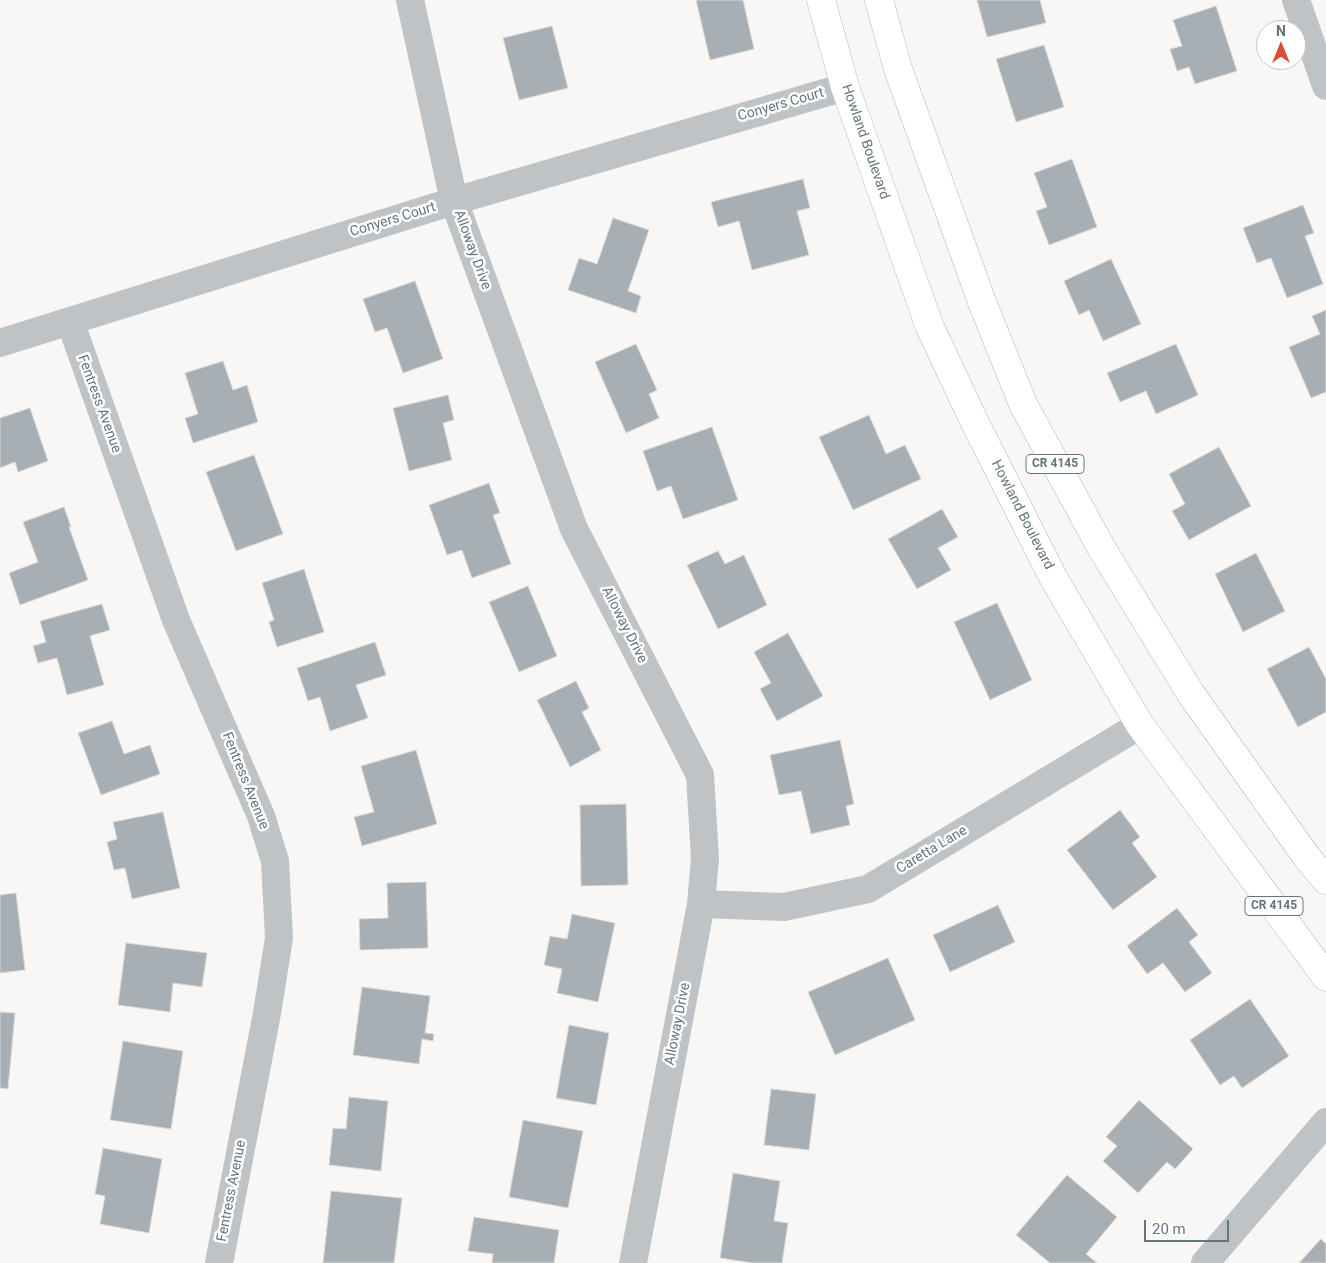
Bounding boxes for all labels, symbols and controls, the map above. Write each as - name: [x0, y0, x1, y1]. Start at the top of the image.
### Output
- north arrow: [1256, 20, 1306, 70]
- text: N: [1276, 23, 1286, 39]
- street label: Howland Boulevard: [837, 82, 893, 202]
- street label: Conyers Court: [736, 85, 826, 125]
- street label: Conyers Court: [348, 199, 438, 241]
- street label: Alloway Drive: [450, 208, 494, 292]
- street label: Fentress Avenue: [73, 353, 125, 455]
- road number: CR 4145: [1026, 454, 1084, 474]
- street label: Howland Boulevard: [987, 457, 1057, 573]
- street label: Alloway Drive: [598, 584, 650, 666]
- street label: Fentress Avenue: [218, 730, 272, 832]
- street label: Caretta Lane: [894, 822, 970, 878]
- road number: CR 4145: [1245, 896, 1303, 916]
- street label: Alloway Drive: [662, 981, 694, 1067]
- street label: Fentress Avenue: [214, 1139, 250, 1243]
- scale bar: [1146, 1210, 1231, 1242]
- text: 20 m: [1152, 1220, 1186, 1238]

